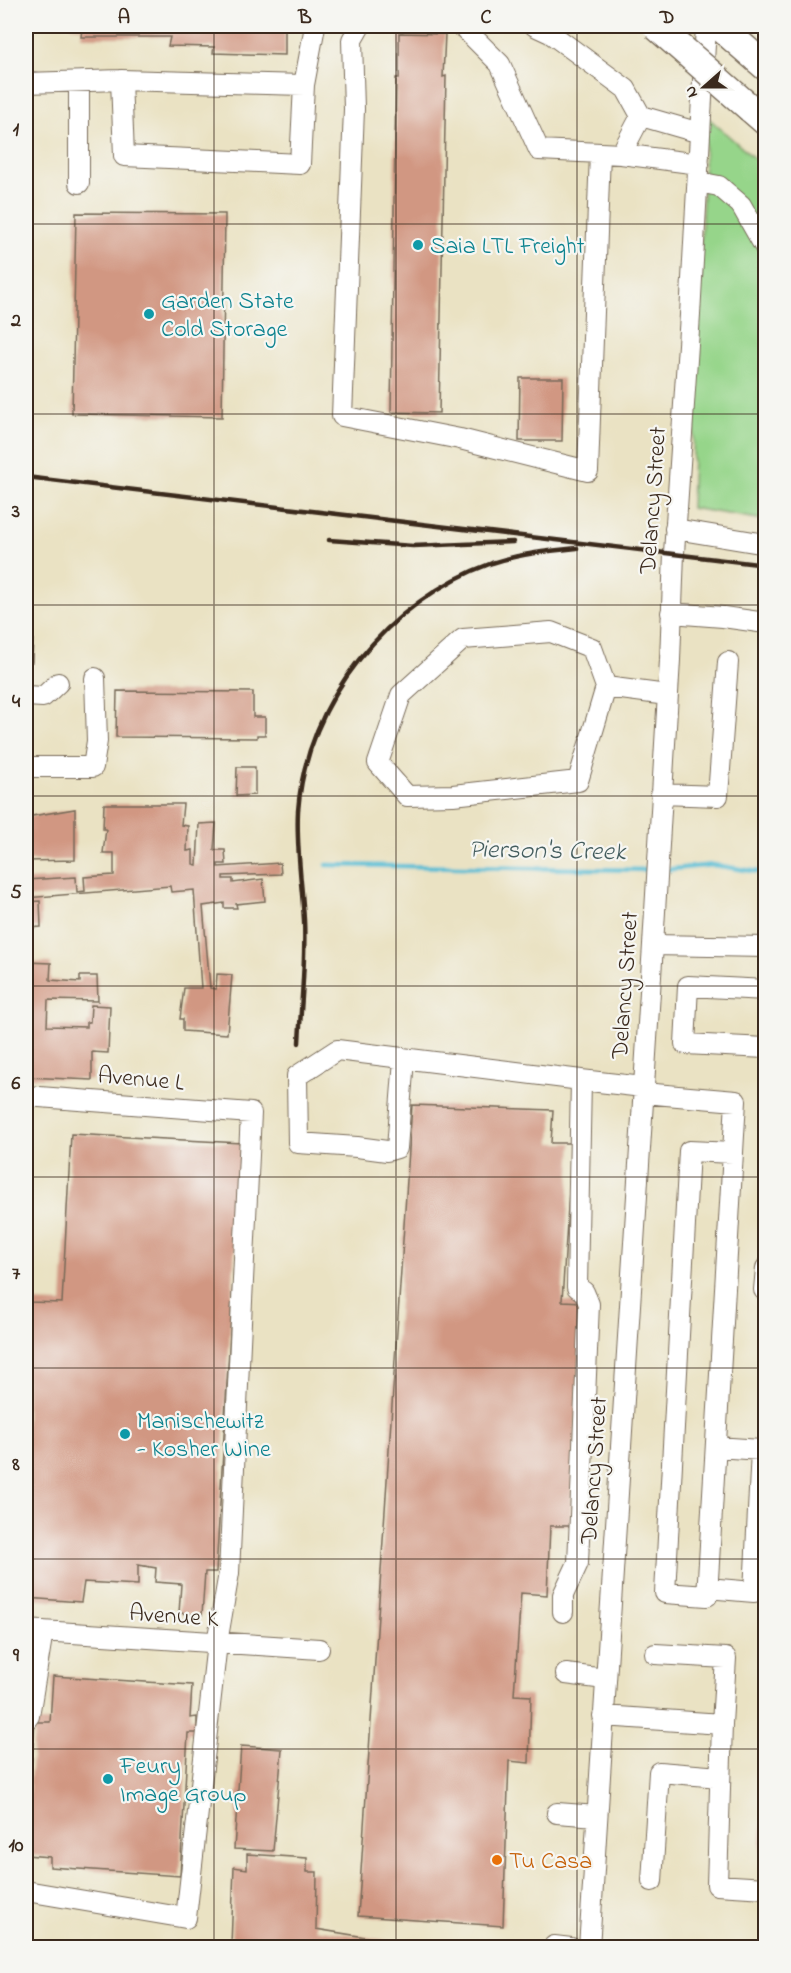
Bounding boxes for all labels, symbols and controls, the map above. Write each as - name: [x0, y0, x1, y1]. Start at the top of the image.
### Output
- text: A: [118, 4, 130, 33]
- text: B: [297, 4, 312, 33]
- text: C: [481, 4, 492, 33]
- text: D: [659, 4, 674, 33]
- north arrow: [674, 57, 734, 117]
- text: N: [679, 82, 705, 101]
- text: 1: [13, 116, 20, 145]
- place label: Saia LTL Freight: [430, 230, 585, 265]
- marker: Saia LTL Freight: [411, 238, 425, 252]
- place label: Garden State Cold Storage: [161, 285, 294, 348]
- text: 2: [10, 307, 21, 336]
- marker: Garden State Cold Storage: [142, 307, 156, 321]
- street label: Delancy Street: [632, 425, 678, 576]
- text: 3: [11, 498, 20, 527]
- text: 4: [12, 688, 21, 717]
- water label: Pierson's Creek: [468, 832, 627, 872]
- text: 5: [10, 879, 22, 908]
- street label: Delancy Street: [604, 910, 650, 1061]
- street label: Avenue L: [96, 1059, 186, 1102]
- text: 6: [12, 1070, 21, 1099]
- text: 7: [12, 1260, 21, 1289]
- street label: Delancy Street: [573, 1395, 619, 1546]
- place label: Manischewitz - Kosher Wine: [137, 1405, 271, 1468]
- marker: Manischewitz - Kosher Wine: [118, 1427, 132, 1441]
- text: 8: [11, 1451, 20, 1480]
- street label: Avenue K: [128, 1597, 220, 1638]
- text: 9: [12, 1642, 20, 1671]
- place label: Feury Image Group: [119, 1750, 246, 1813]
- marker: Feury Image Group: [101, 1772, 115, 1786]
- text: 10: [9, 1832, 24, 1861]
- place label: Tu Casa: [509, 1845, 592, 1880]
- marker: Tu Casa: [490, 1853, 504, 1867]

